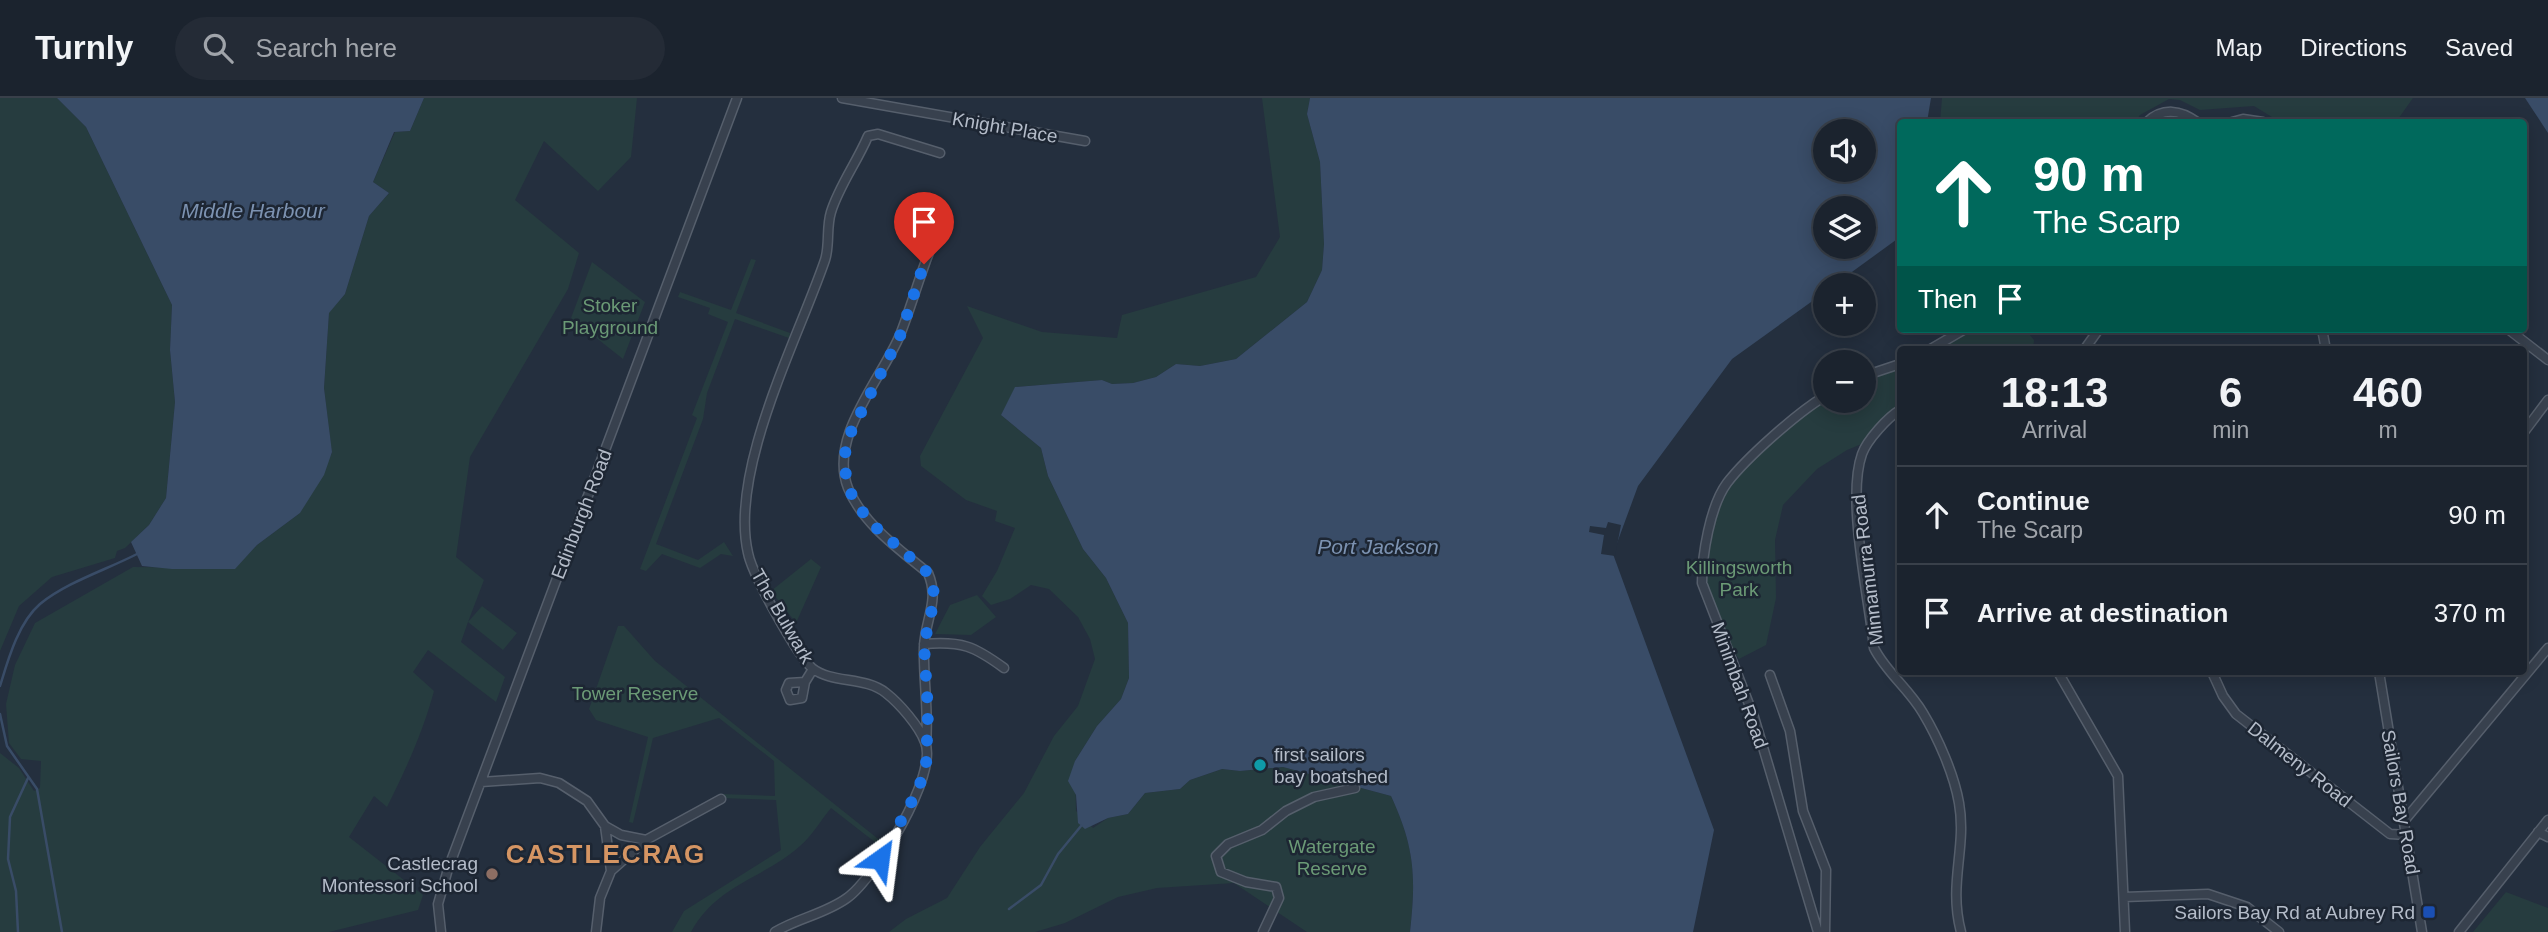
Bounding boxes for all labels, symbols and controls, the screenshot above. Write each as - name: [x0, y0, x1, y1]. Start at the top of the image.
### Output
- search box: [175, 17, 665, 80]
- text: Turnly: [35, 29, 133, 66]
- icon: search: [199, 29, 237, 67]
- text: Search here: [255, 33, 397, 63]
- text: Map: [2216, 34, 2262, 61]
- text: Directions: [2300, 34, 2407, 61]
- text: Saved: [2445, 34, 2513, 61]
- street label: Knight Place: [951, 108, 1059, 147]
- map controls: [1813, 119, 1876, 413]
- button: sound: [1813, 119, 1876, 182]
- icon: ahead: [1918, 147, 2009, 238]
- text: 90 m: [2033, 147, 2145, 201]
- pin: [894, 192, 954, 264]
- button: layers: [1813, 196, 1876, 259]
- water label: Middle Harbour: [181, 199, 326, 222]
- icon: arrive: [905, 203, 943, 241]
- text: The Scarp: [2033, 204, 2181, 240]
- button: +: [1813, 273, 1876, 336]
- icon: arrive: [1991, 280, 2029, 318]
- text: Then: [1918, 284, 1977, 314]
- park label: Stoker Playground: [562, 295, 658, 338]
- button: −: [1813, 350, 1876, 413]
- text: 18:13: [2001, 369, 2108, 416]
- text: 6: [2219, 369, 2242, 416]
- text: 460: [2353, 369, 2423, 416]
- text: Arrival: [2022, 417, 2087, 443]
- text: min: [2212, 417, 2249, 443]
- text: m: [2379, 417, 2398, 443]
- street label: Edinburgh Road: [547, 446, 616, 582]
- text: Continue: [1977, 486, 2090, 516]
- street label: Minnamurra Road: [1848, 493, 1887, 647]
- icon: ahead: [1918, 496, 1956, 534]
- text: 90 m: [2448, 500, 2506, 530]
- text: The Scarp: [1977, 517, 2083, 543]
- water label: Port Jackson: [1317, 535, 1439, 558]
- park label: Killingsworth Park: [1686, 557, 1792, 600]
- street label: The Bulwark: [747, 565, 818, 668]
- icon: arrive: [1918, 594, 1956, 632]
- text: Arrive at destination: [1977, 598, 2228, 628]
- text: 370 m: [2434, 598, 2506, 628]
- street label: Minimbah Road: [1707, 619, 1772, 751]
- park label: Tower Reserve: [572, 683, 698, 704]
- street label: Dalmeny Road: [2244, 717, 2356, 811]
- street label: Sailors Bay Road: [2377, 728, 2424, 876]
- place label: first sailors bay boatshed: [1274, 744, 1388, 787]
- marker: first sailors bay boatshed: [1252, 757, 1268, 773]
- position arrow: [843, 822, 917, 896]
- park label: Watergate Reserve: [1289, 836, 1375, 879]
- district label: CASTLECRAG: [506, 839, 706, 869]
- place label: Castlecrag Montessori School: [322, 853, 478, 896]
- marker: Castlecrag Montessori School: [484, 866, 500, 882]
- place label: Sailors Bay Rd at Aubrey Rd: [2174, 902, 2415, 923]
- marker: Sailors Bay Rd at Aubrey Rd: [2421, 904, 2437, 920]

